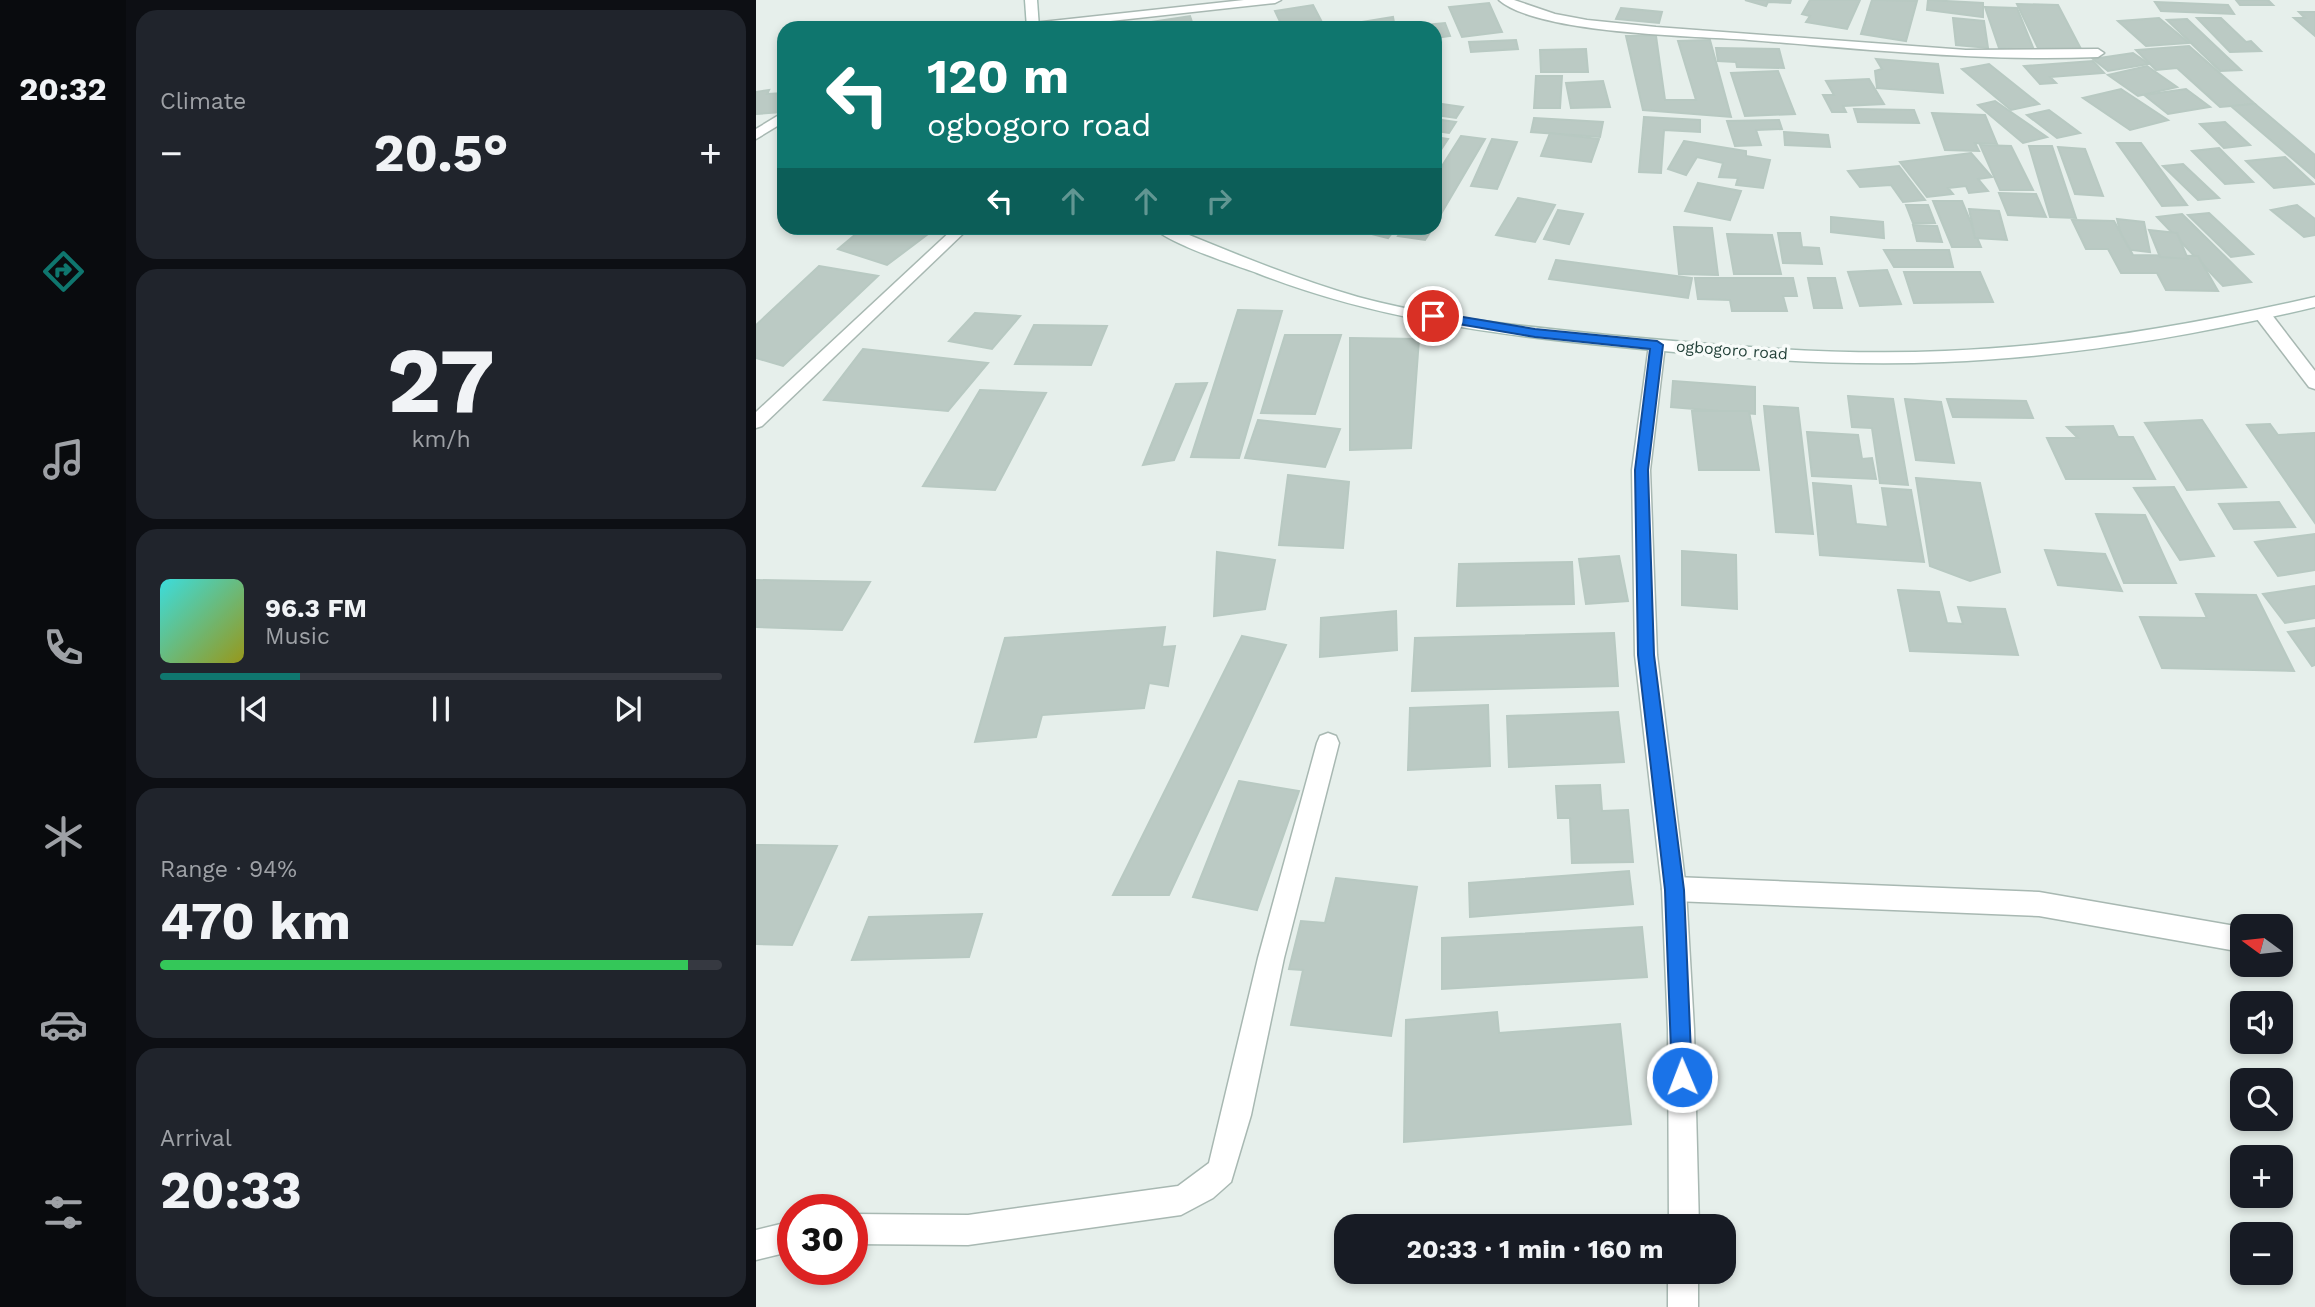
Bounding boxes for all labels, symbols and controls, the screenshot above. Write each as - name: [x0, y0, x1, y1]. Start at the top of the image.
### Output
- text: 120 m: [927, 47, 1069, 105]
- icon: left: [812, 49, 903, 140]
- text: 20:32: [19, 70, 107, 108]
- text: Climate: [160, 88, 246, 115]
- text: ogbogoro road: [927, 106, 1151, 144]
- text: 20.5°: [373, 123, 509, 184]
- text: −: [160, 131, 183, 175]
- text: +: [699, 131, 722, 175]
- icon: left: [981, 182, 1019, 220]
- icon: ahead: [1054, 182, 1092, 220]
- icon: ahead: [1127, 182, 1165, 220]
- icon: right: [1200, 182, 1238, 220]
- icon: directions: [39, 247, 88, 296]
- pin: [1403, 286, 1463, 346]
- icon: arrive: [1414, 297, 1452, 335]
- text: 27: [387, 327, 495, 434]
- street label: ogbogoro road: [1675, 337, 1789, 363]
- text: km/h: [411, 426, 471, 453]
- icon: music: [39, 435, 88, 484]
- text: 96.3 FM: [265, 593, 367, 623]
- icon: phone: [39, 623, 88, 672]
- text: Music: [265, 623, 330, 650]
- icon: previous: [235, 690, 273, 728]
- icon: pause: [422, 690, 460, 728]
- icon: next: [609, 690, 647, 728]
- icon: climate: [39, 812, 88, 861]
- text: Range · 94%: [160, 856, 297, 883]
- text: 470 km: [160, 891, 351, 952]
- north arrow: [2230, 914, 2292, 976]
- map controls: [2230, 914, 2293, 1285]
- button: sound: [2230, 991, 2293, 1054]
- icon: car: [39, 1000, 88, 1049]
- position arrow: [1645, 1040, 1719, 1114]
- button: search: [2230, 1068, 2293, 1131]
- text: Arrival: [160, 1125, 232, 1152]
- button: +: [2230, 1145, 2293, 1208]
- text: 20:33: [160, 1160, 302, 1221]
- icon: filters: [39, 1188, 88, 1237]
- speed limit sign: 30: [777, 1194, 868, 1285]
- button: −: [2230, 1222, 2293, 1285]
- text: 20:33 · 1 min · 160 m: [1406, 1234, 1664, 1264]

